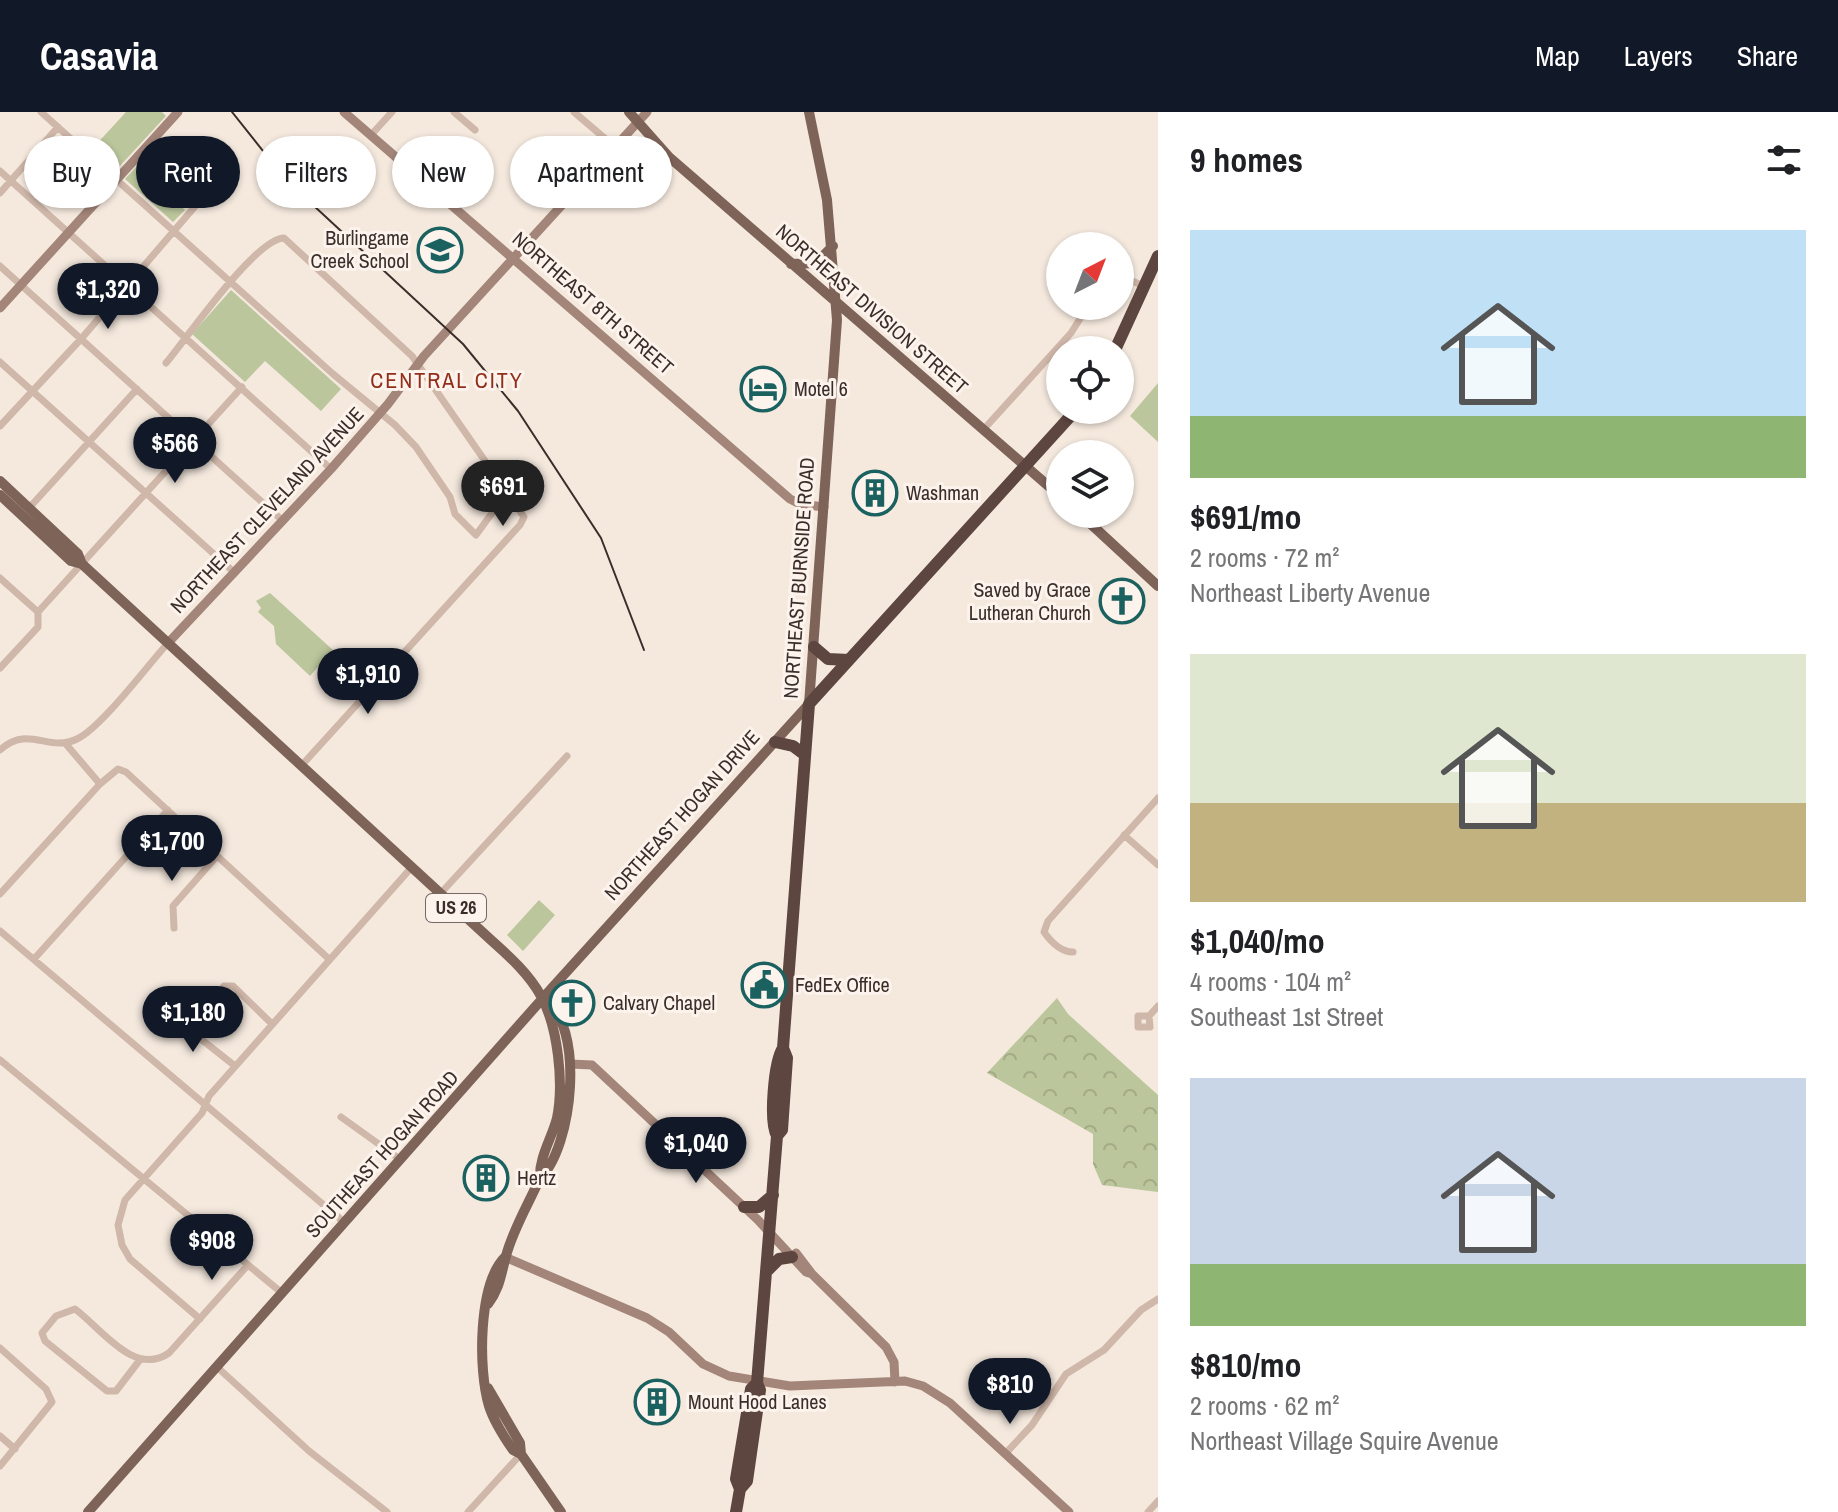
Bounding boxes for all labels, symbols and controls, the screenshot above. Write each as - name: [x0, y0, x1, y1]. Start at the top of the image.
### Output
- text: Casavia: [40, 31, 158, 82]
- text: Map: [1535, 37, 1580, 75]
- text: Layers: [1624, 37, 1693, 75]
- text: Share: [1737, 37, 1798, 75]
- chip: Buy: [24, 136, 120, 208]
- chip: Rent: [136, 136, 240, 208]
- chip: Filters: [256, 136, 376, 208]
- chip: New: [392, 136, 494, 208]
- chip: Apartment: [510, 136, 672, 208]
- text: 9 homes: [1190, 137, 1303, 183]
- icon: filters: [1762, 138, 1806, 182]
- street label: NORTHEAST DIVISION STREET: [770, 218, 974, 400]
- place label: Burlingame Creek School: [311, 224, 409, 274]
- street label: NORTHEAST 8TH STREET: [507, 225, 680, 380]
- school or university icon: Burlingame Creek School: [416, 226, 464, 274]
- north arrow: [1046, 232, 1134, 320]
- map controls: [1046, 232, 1134, 528]
- pin: $1,320: [43, 263, 173, 331]
- text: $1,320: [75, 271, 141, 306]
- icon: home: [1426, 282, 1570, 426]
- button: locate: [1046, 336, 1134, 424]
- district label: CENTRAL CITY: [370, 365, 524, 395]
- hotel icon: Motel 6: [739, 365, 787, 413]
- place label: Motel 6: [794, 375, 848, 402]
- street label: NORTHEAST CLEVELAND AVENUE: [164, 401, 369, 619]
- pin: $566: [128, 417, 222, 485]
- text: $566: [151, 425, 199, 460]
- button: layers: [1046, 440, 1134, 528]
- street label: NORTHEAST BURNSIDE ROAD: [777, 456, 820, 700]
- pin: $691: [456, 460, 550, 528]
- text: $691: [479, 468, 527, 503]
- building icon: Washman: [851, 469, 899, 517]
- place label: Washman: [906, 479, 979, 506]
- text: $691/mo: [1190, 494, 1302, 540]
- text: 2 rooms · 72 m²: [1190, 540, 1339, 575]
- text: Northeast Liberty Avenue: [1190, 575, 1430, 610]
- place label: Saved by Grace Lutheran Church: [969, 576, 1091, 626]
- church icon: Saved by Grace Lutheran Church: [1098, 577, 1146, 625]
- pin: $1,910: [303, 648, 433, 716]
- text: $1,910: [335, 656, 401, 691]
- icon: home: [1426, 706, 1570, 850]
- street label: NORTHEAST HOGAN DRIVE: [598, 724, 765, 905]
- pin: $1,700: [107, 815, 237, 883]
- text: $1,700: [139, 823, 205, 858]
- road number: US 26: [426, 894, 486, 922]
- text: $1,040/mo: [1190, 918, 1325, 964]
- public building icon: FedEx Office: [740, 961, 788, 1009]
- text: 4 rooms · 104 m²: [1190, 964, 1351, 999]
- place label: FedEx Office: [795, 971, 890, 998]
- church icon: Calvary Chapel: [548, 979, 596, 1027]
- pin: $1,180: [128, 986, 258, 1054]
- place label: Calvary Chapel: [603, 989, 715, 1016]
- text: $1,180: [160, 994, 226, 1029]
- text: Southeast 1st Street: [1190, 999, 1383, 1034]
- street label: SOUTHEAST HOGAN ROAD: [299, 1064, 464, 1243]
- pin: $1,040: [631, 1117, 761, 1185]
- text: $1,040: [663, 1125, 729, 1160]
- icon: home: [1426, 1130, 1570, 1274]
- building icon: Hertz: [462, 1154, 510, 1202]
- place label: Hertz: [517, 1164, 556, 1191]
- pin: $908: [165, 1214, 259, 1282]
- text: $908: [188, 1222, 236, 1257]
- text: $810/mo: [1190, 1342, 1302, 1388]
- pin: $810: [963, 1358, 1057, 1426]
- text: $810: [986, 1366, 1034, 1401]
- building icon: Mount Hood Lanes: [633, 1378, 681, 1426]
- place label: Mount Hood Lanes: [688, 1388, 827, 1415]
- text: 2 rooms · 62 m²: [1190, 1388, 1339, 1423]
- text: Northeast Village Squire Avenue: [1190, 1423, 1499, 1458]

